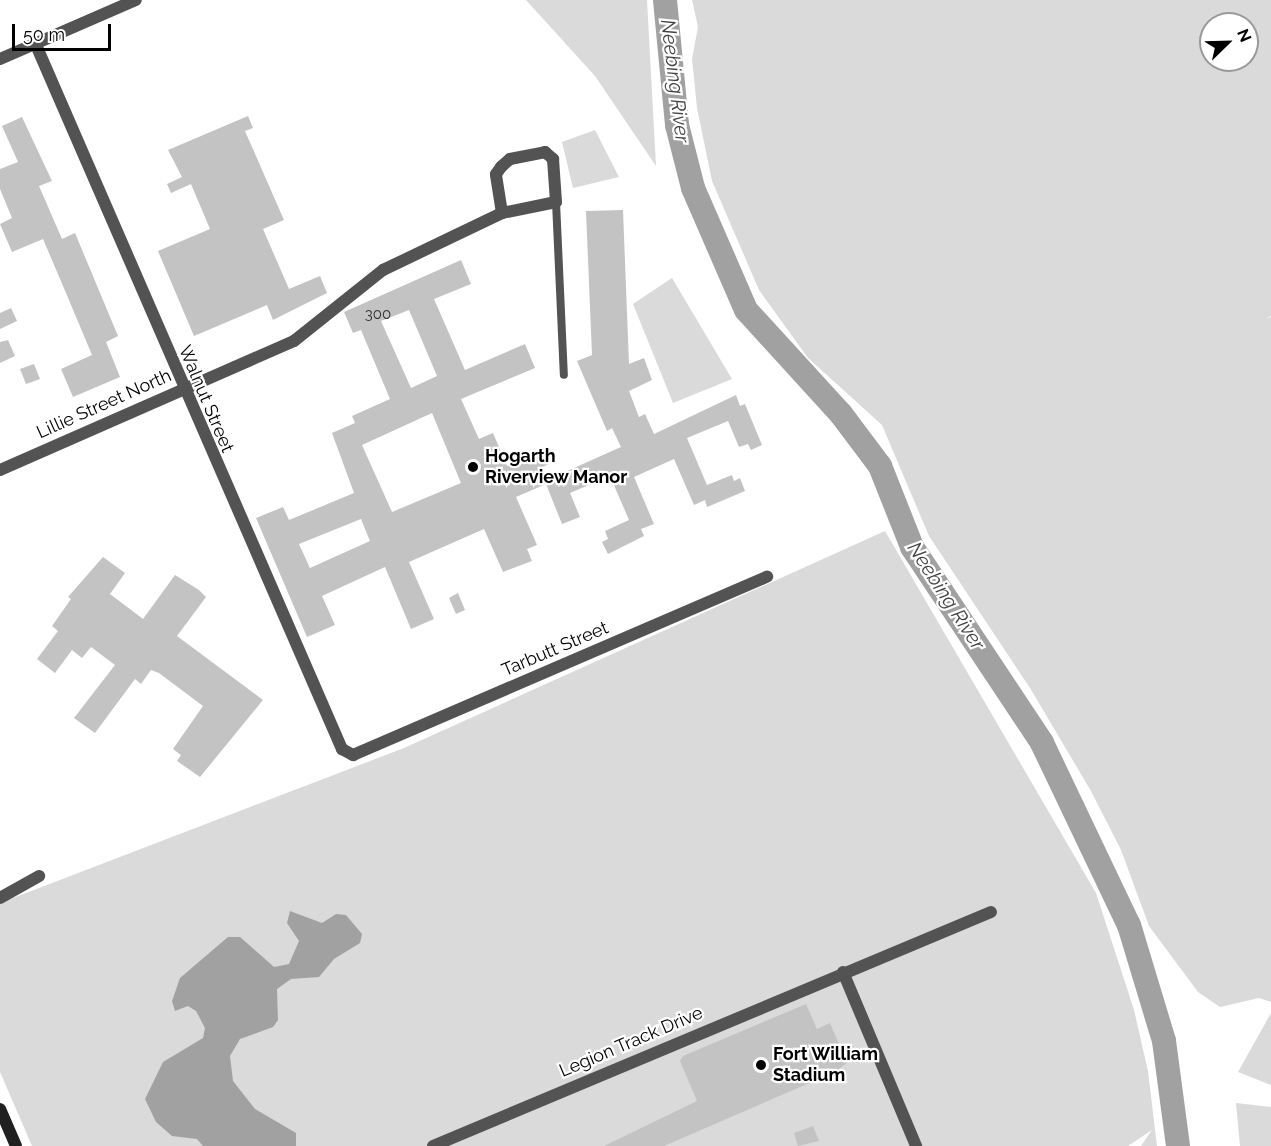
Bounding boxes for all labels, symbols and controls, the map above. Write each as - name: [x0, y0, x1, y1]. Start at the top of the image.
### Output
- scale bar: [15, 12, 114, 50]
- north arrow: [1199, 12, 1259, 72]
- water label: Neebing River: [656, 18, 694, 144]
- text: 50 m: [23, 24, 65, 45]
- text: N: [1233, 26, 1255, 45]
- house number: 300: [365, 306, 391, 324]
- street label: Walnut Street: [174, 342, 238, 456]
- street label: Lillie Street North: [33, 365, 175, 443]
- place label: Hogarth Riverview Manor: [485, 446, 628, 488]
- marker: Hogarth Riverview Manor: [466, 460, 480, 474]
- water label: Neebing River: [902, 537, 990, 655]
- street label: Tarbutt Street: [499, 617, 611, 681]
- street label: Legion Track Drive: [556, 1002, 706, 1082]
- place label: Fort William Stadium: [773, 1044, 879, 1086]
- marker: Fort William Stadium: [754, 1058, 768, 1072]

